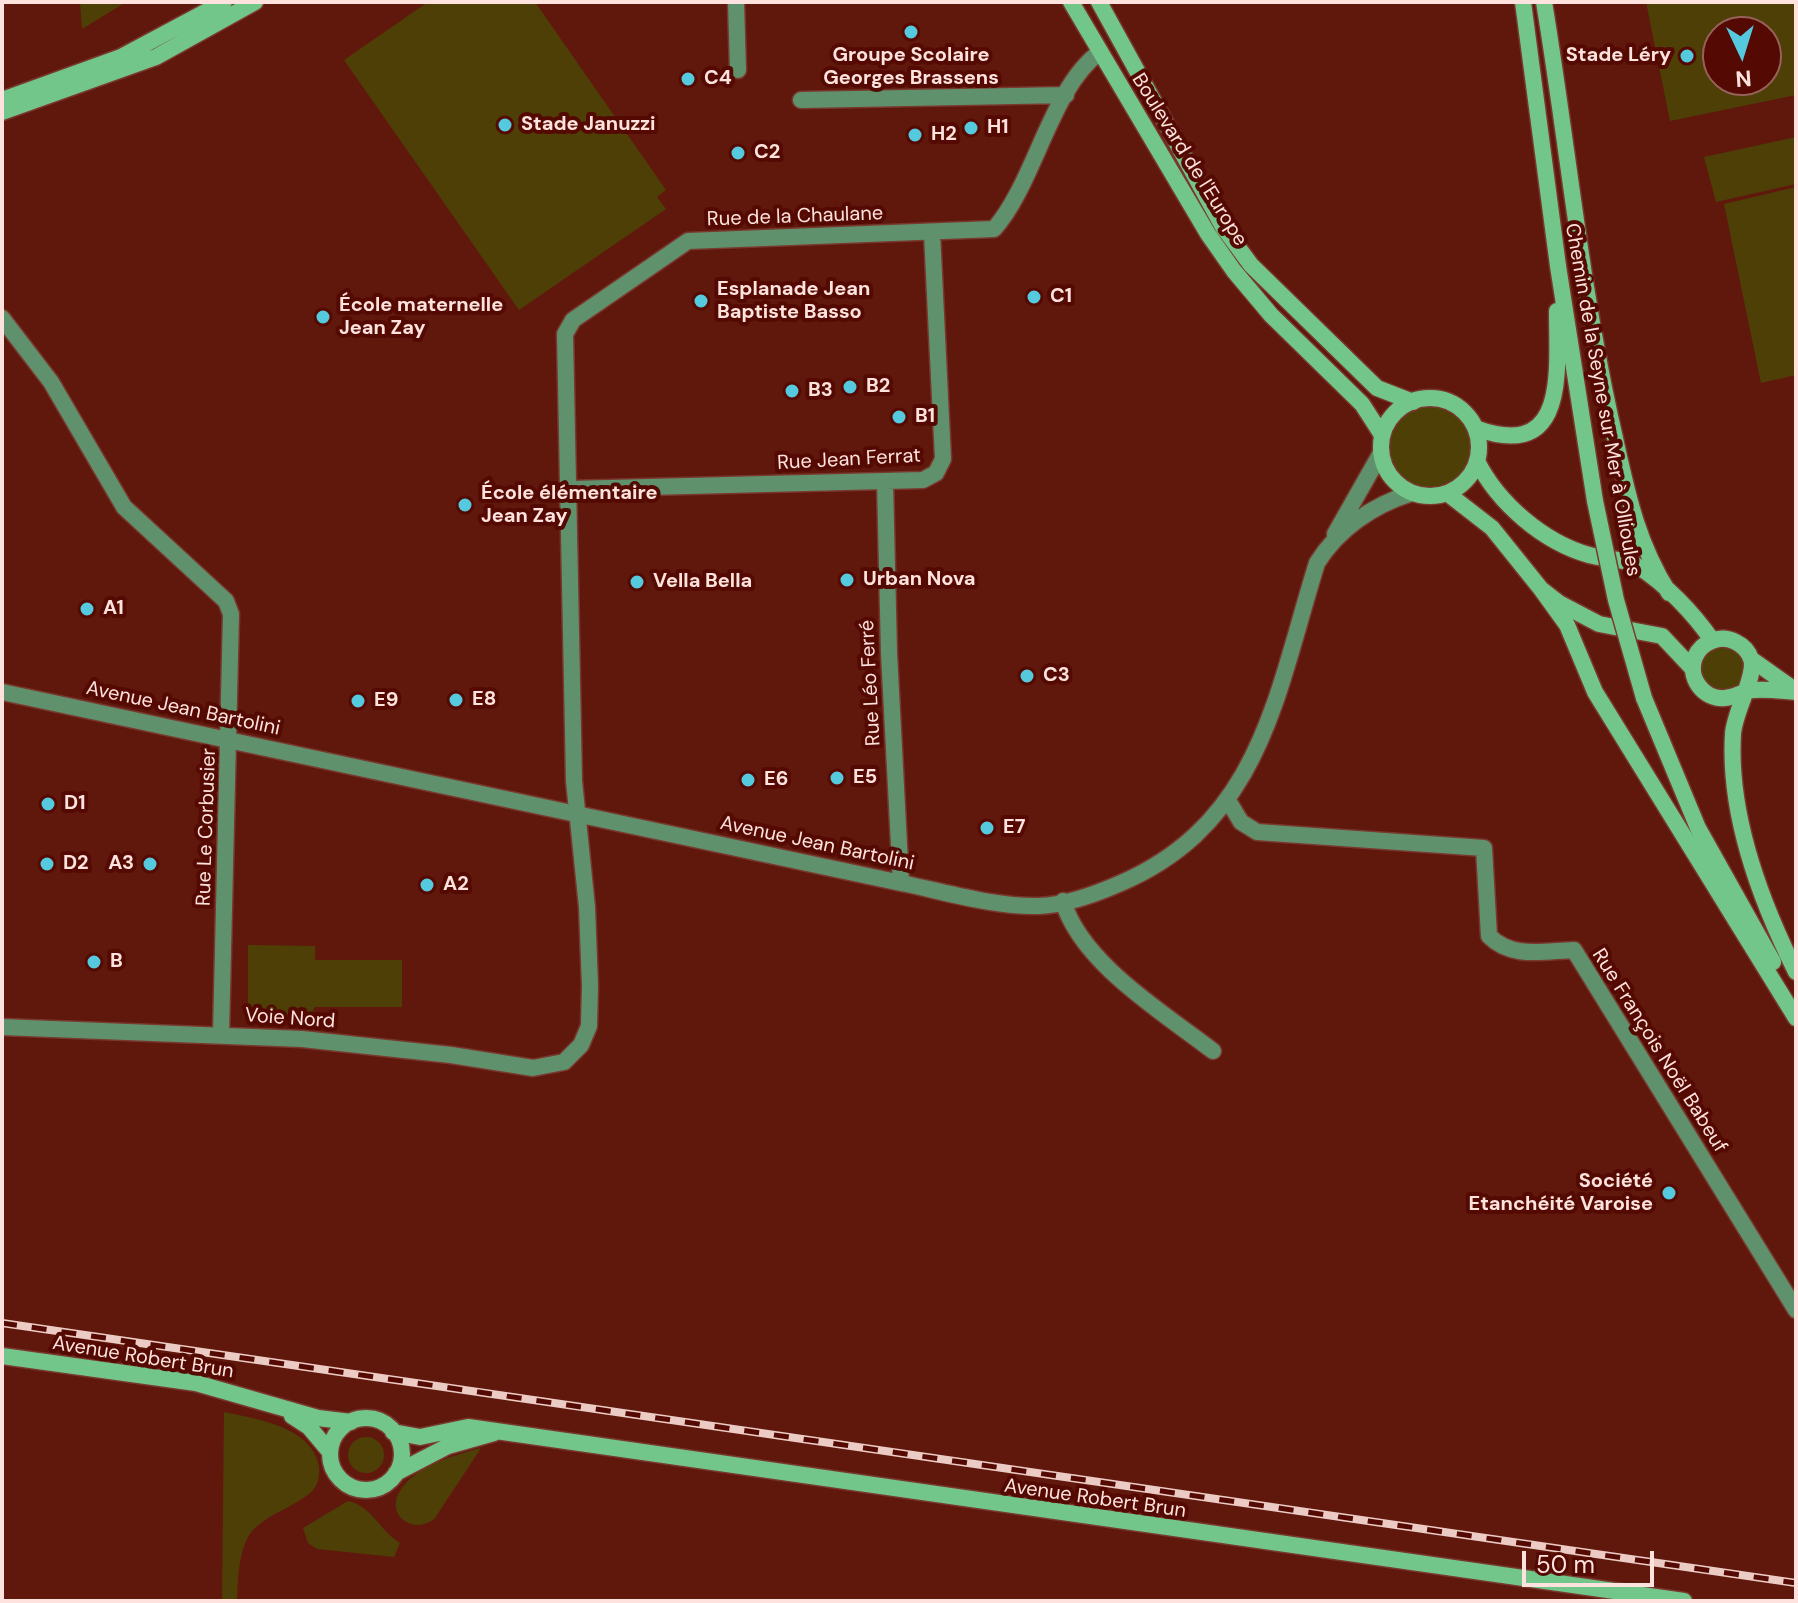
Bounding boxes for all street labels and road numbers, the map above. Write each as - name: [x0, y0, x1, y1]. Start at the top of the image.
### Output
- street label: Boulevard de l'Europe: [1126, 69, 1252, 251]
- street label: Rue de la Chaulane: [707, 202, 883, 232]
- street label: Chemin de la Seyne sur Mer à Ollioules: [1559, 222, 1645, 578]
- street label: Rue Jean Ferrat: [776, 444, 922, 476]
- street label: Rue Léo Ferré: [856, 619, 886, 747]
- street label: Avenue Jean Bartolini: [84, 677, 282, 741]
- street label: Rue Le Corbusier: [192, 748, 222, 906]
- street label: Avenue Jean Bartolini: [718, 812, 916, 876]
- street label: Rue François Noël Babeuf: [1586, 945, 1732, 1157]
- street label: Voie Nord: [244, 1004, 336, 1034]
- street label: Avenue Robert Brun: [51, 1332, 235, 1384]
- street label: Avenue Robert Brun: [1003, 1474, 1187, 1524]

